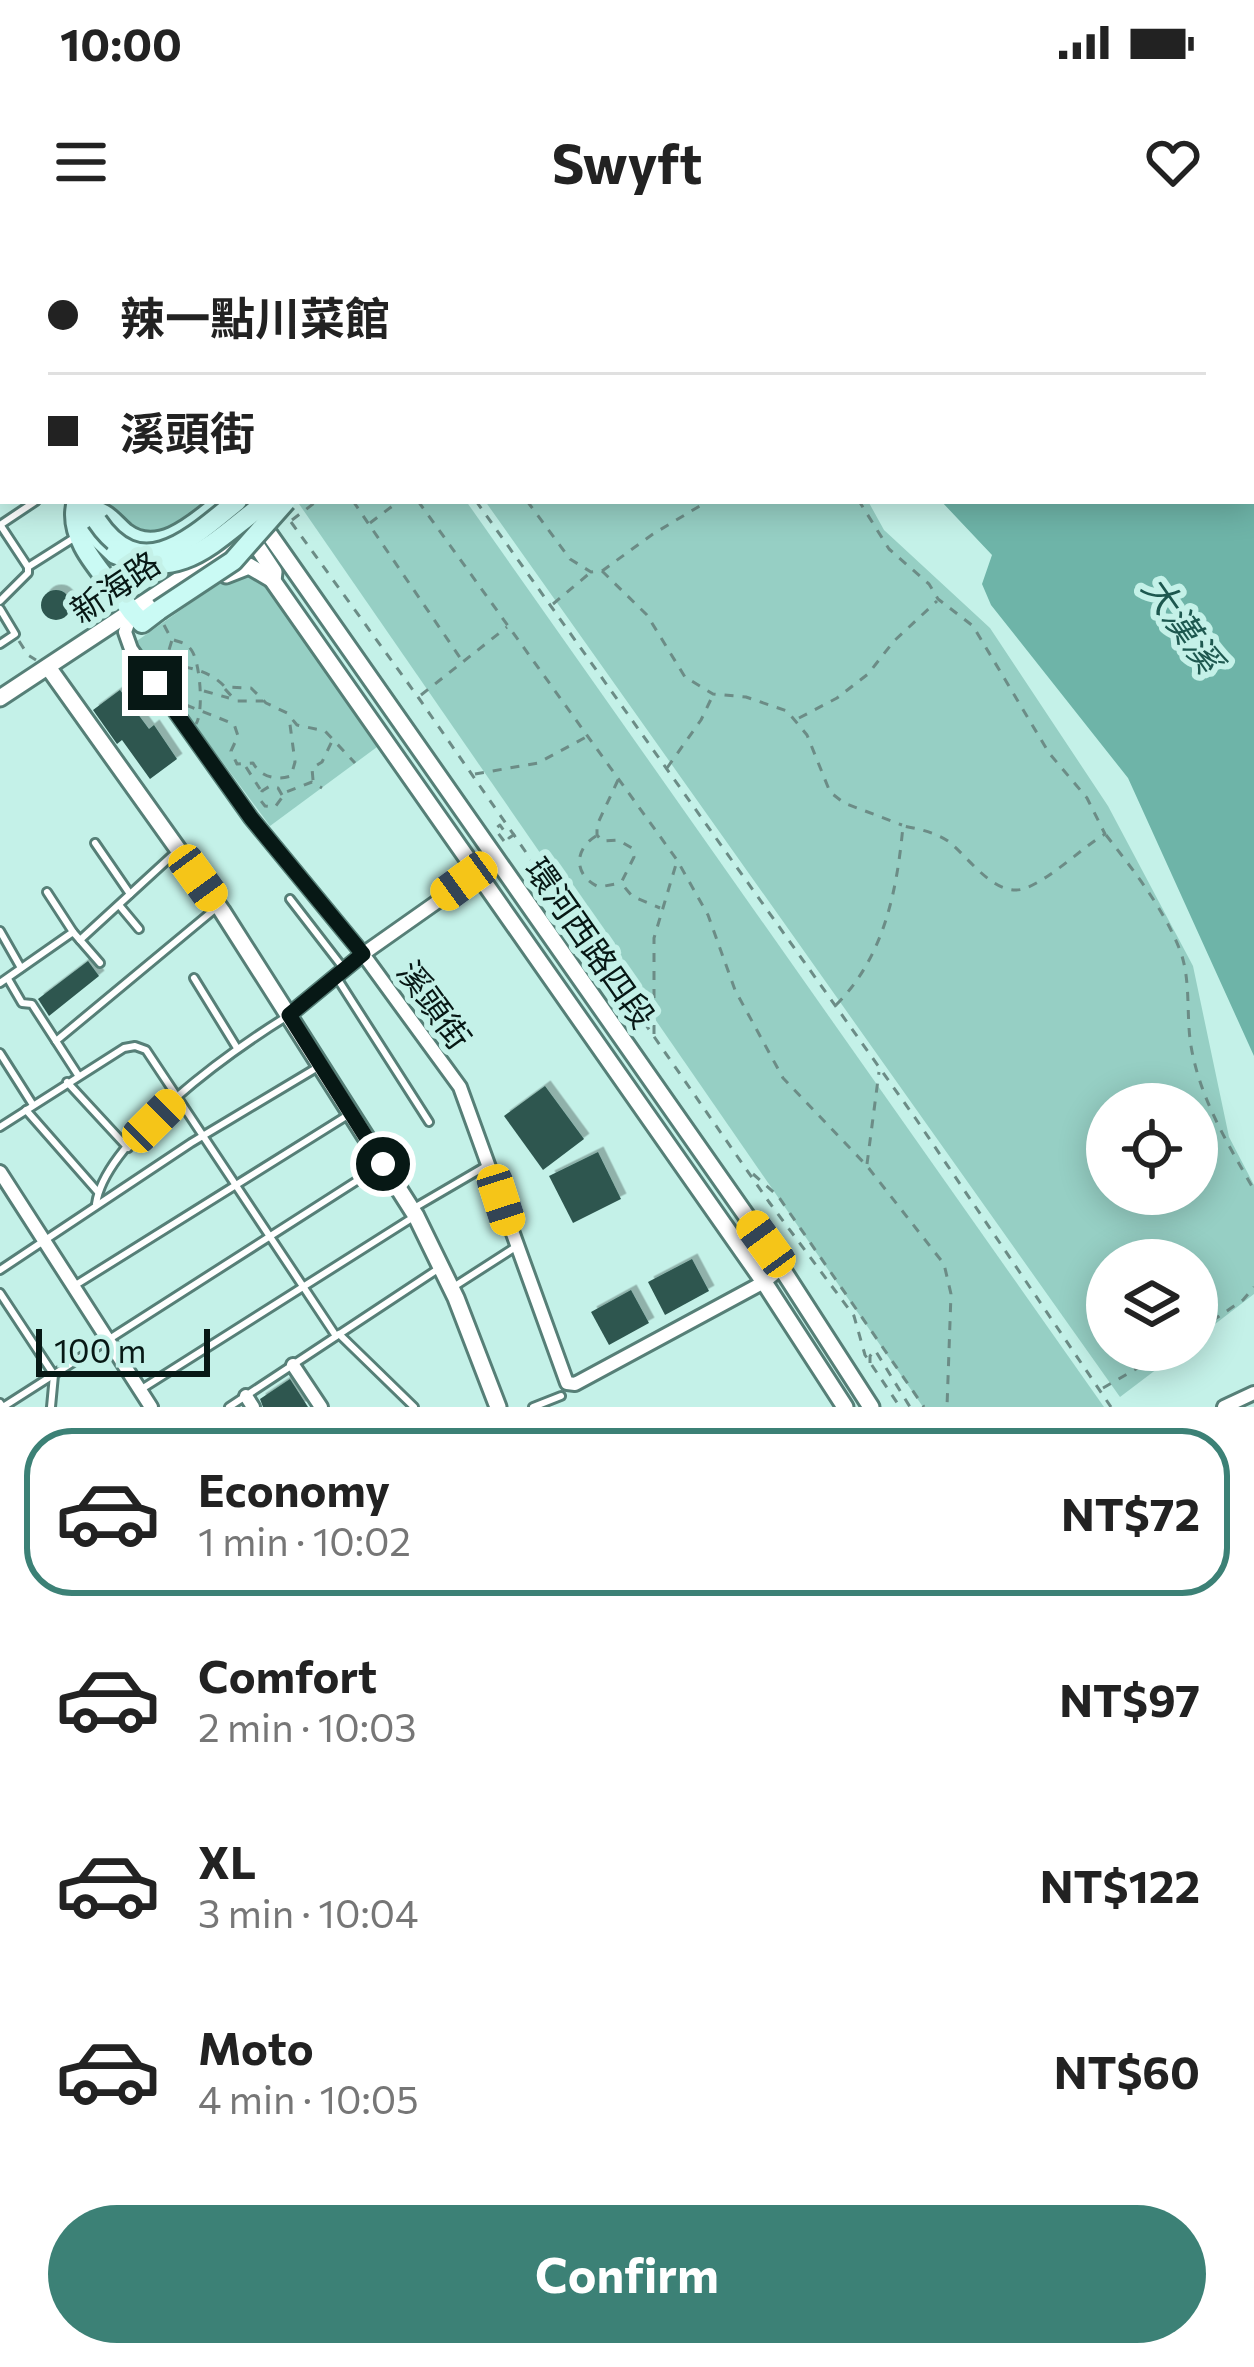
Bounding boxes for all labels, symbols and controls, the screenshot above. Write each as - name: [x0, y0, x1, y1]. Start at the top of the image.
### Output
- text: 10:00: [60, 15, 182, 70]
- icon: menu: [48, 129, 114, 195]
- text: Swyft: [552, 129, 702, 195]
- icon: heart: [1140, 129, 1206, 195]
- text: 辣一點川菜館: [120, 289, 390, 344]
- text: 溪頭街: [120, 404, 255, 459]
- street label: 新海路: [62, 541, 167, 630]
- water label: 大漢溪: [1135, 566, 1235, 684]
- route end: [128, 656, 182, 710]
- car: [162, 838, 234, 918]
- car: [424, 845, 504, 917]
- street label: 環河西路四段: [518, 849, 665, 1035]
- street label: 溪頭街: [390, 952, 481, 1056]
- car: [116, 1083, 192, 1159]
- map controls: [1086, 1083, 1218, 1371]
- button: locate: [1086, 1083, 1218, 1215]
- route start: [356, 1137, 410, 1191]
- car: [473, 1160, 529, 1240]
- car: [730, 1204, 802, 1284]
- button: layers: [1086, 1239, 1218, 1371]
- scale bar: [36, 1323, 210, 1376]
- text: 100 m: [54, 1329, 146, 1370]
- icon: car: [54, 1458, 162, 1566]
- text: Economy: [198, 1461, 390, 1516]
- text: NT$72: [1061, 1485, 1200, 1540]
- text: 1 min · 10:02: [198, 1516, 411, 1564]
- icon: car: [54, 1644, 162, 1752]
- text: Comfort: [198, 1647, 377, 1702]
- text: NT$97: [1059, 1671, 1200, 1726]
- text: 2 min · 10:03: [198, 1702, 417, 1750]
- icon: car: [54, 1830, 162, 1938]
- text: XL: [198, 1833, 256, 1888]
- text: NT$122: [1040, 1857, 1200, 1912]
- text: 3 min · 10:04: [198, 1888, 418, 1936]
- icon: car: [54, 2016, 162, 2124]
- text: Moto: [198, 2019, 314, 2074]
- text: NT$60: [1054, 2043, 1200, 2098]
- text: 4 min · 10:05: [198, 2074, 419, 2122]
- button: Confirm: [48, 2205, 1206, 2343]

